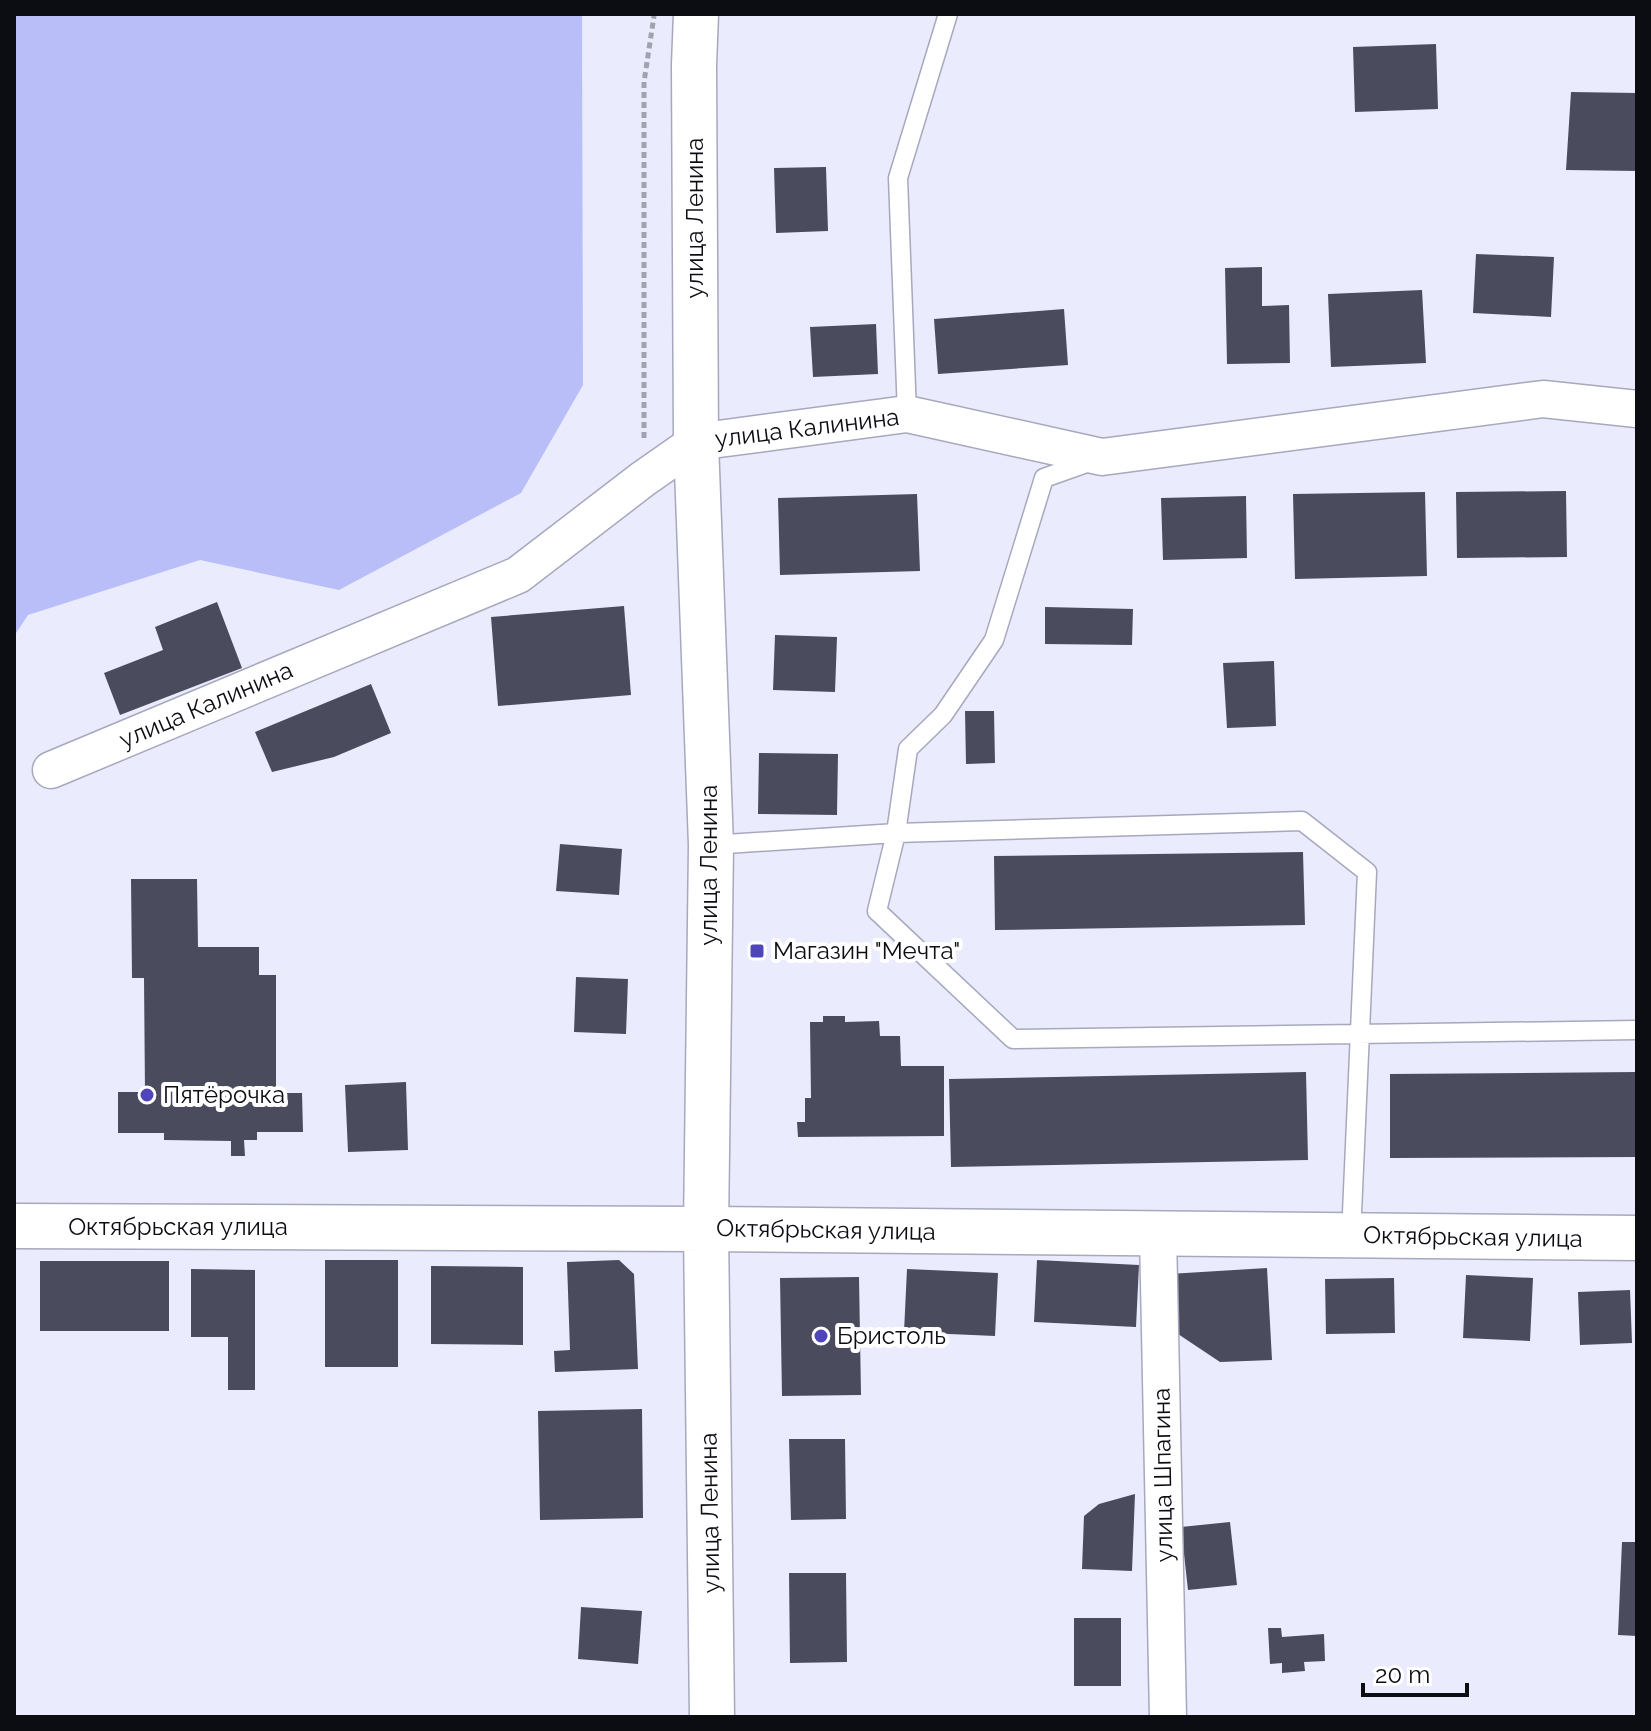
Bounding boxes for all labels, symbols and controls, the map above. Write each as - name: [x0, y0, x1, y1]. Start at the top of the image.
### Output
- street label: улица Ленина: [680, 138, 709, 298]
- street label: улица Калинина: [713, 402, 901, 453]
- street label: улица Калинина: [115, 655, 297, 754]
- street label: улица Ленина: [694, 785, 723, 945]
- place label: Магазин "Мечта": [773, 936, 960, 965]
- marker: Магазин "Мечта": [748, 942, 766, 960]
- place label: Пятёрочка: [163, 1080, 285, 1109]
- marker: Пятёрочка: [138, 1086, 156, 1104]
- street label: Октябрьская улица: [68, 1212, 288, 1241]
- street label: Октябрьская улица: [716, 1213, 936, 1246]
- street label: Октябрьская улица: [1363, 1220, 1583, 1253]
- place label: Бристоль: [837, 1321, 946, 1350]
- marker: Бристоль: [812, 1327, 830, 1345]
- street label: улица Шпагина: [1146, 1387, 1179, 1563]
- street label: улица Ленина: [694, 1432, 725, 1594]
- scale bar: [1363, 1647, 1467, 1697]
- text: 20 m: [1375, 1660, 1430, 1689]

